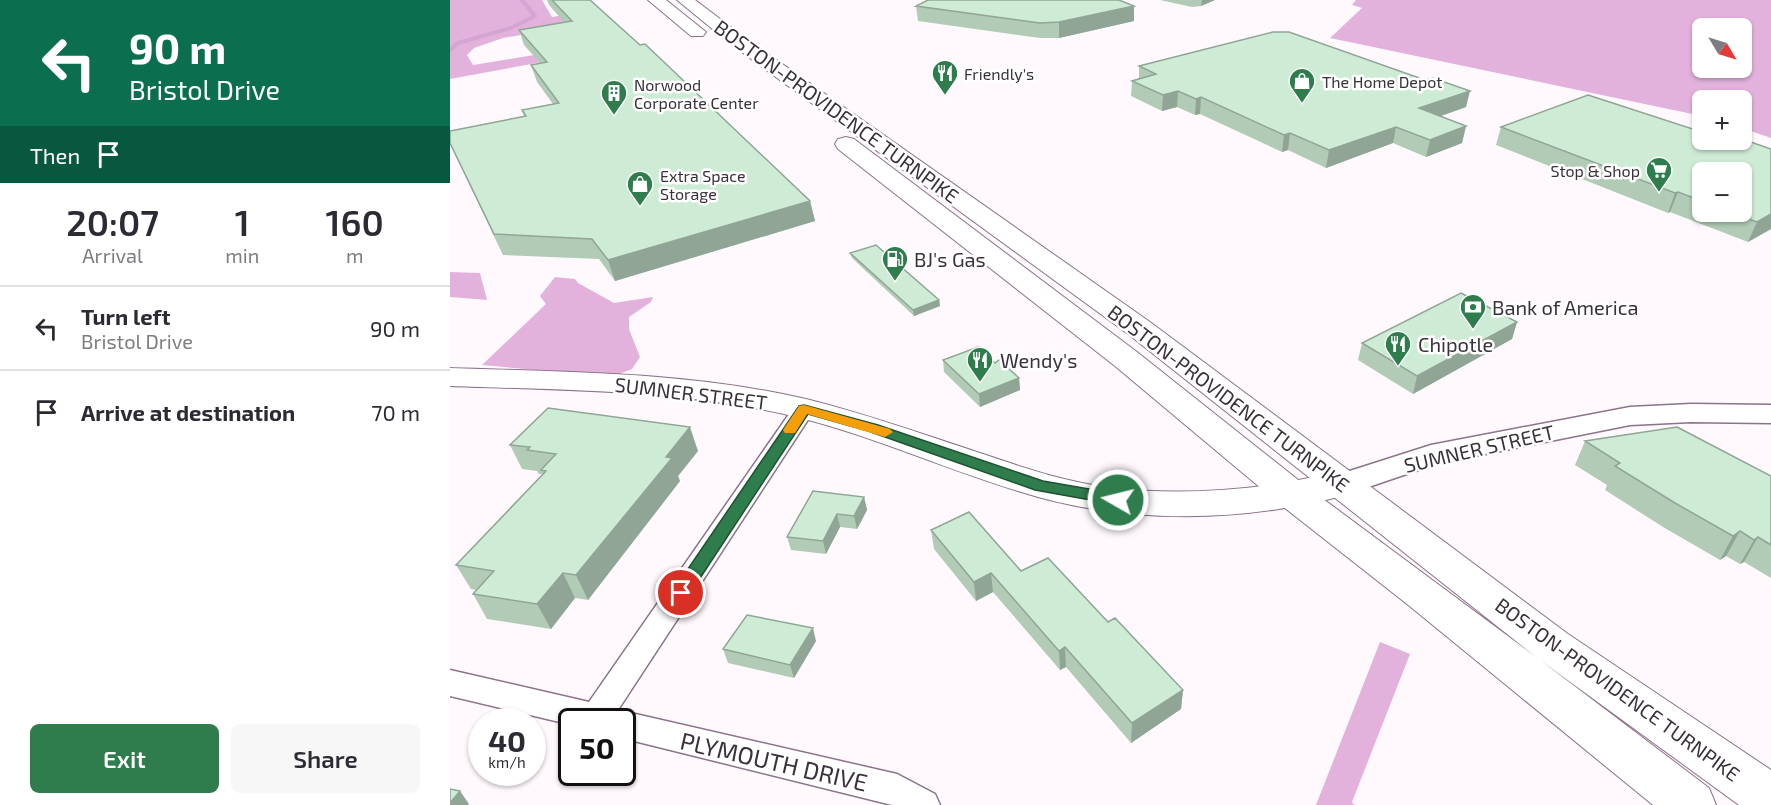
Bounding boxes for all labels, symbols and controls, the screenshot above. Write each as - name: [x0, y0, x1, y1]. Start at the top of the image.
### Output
- street label: BOSTON-PROVIDENCE TURNPIKE: [710, 14, 964, 208]
- north arrow: [1692, 18, 1752, 78]
- map controls: [1692, 18, 1752, 222]
- text: 90 m: [129, 22, 226, 72]
- icon: left: [30, 24, 108, 102]
- restaurant icon: Friendly's: [930, 58, 960, 96]
- place label: Friendly's: [964, 64, 1034, 83]
- shop icon: The Home Depot: [1287, 66, 1317, 104]
- place label: The Home Depot: [1322, 72, 1442, 91]
- text: Bristol Drive: [129, 73, 280, 105]
- place label: Norwood Corporate Center: [634, 75, 759, 112]
- building icon: Norwood Corporate Center: [599, 78, 629, 116]
- button: +: [1692, 90, 1752, 150]
- icon: arrive: [92, 138, 125, 171]
- text: Then: [30, 142, 80, 168]
- supermarket icon: Stop & Shop: [1644, 155, 1674, 193]
- place label: Stop & Shop: [1551, 161, 1640, 180]
- button: −: [1692, 162, 1752, 222]
- place label: Extra Space Storage: [660, 166, 746, 203]
- shop icon: Extra Space Storage: [625, 169, 655, 207]
- text: 20:07: [66, 200, 159, 243]
- text: 1: [235, 200, 250, 243]
- text: 160: [326, 200, 384, 243]
- text: Arrival: [82, 243, 143, 267]
- text: min: [225, 243, 259, 267]
- text: m: [346, 243, 363, 267]
- fuel station icon: BJ's Gas: [880, 244, 910, 282]
- place label: BJ's Gas: [914, 247, 986, 271]
- bank icon: Bank of America: [1458, 292, 1488, 330]
- place label: Bank of America: [1492, 295, 1638, 319]
- street label: BOSTON-PROVIDENCE TURNPIKE: [1104, 299, 1354, 497]
- text: Turn left: [81, 303, 170, 329]
- icon: left: [30, 312, 63, 345]
- text: 90 m: [370, 315, 420, 341]
- text: Bristol Drive: [81, 329, 193, 353]
- restaurant icon: Chipotle: [1383, 329, 1413, 367]
- place label: Chipotle: [1418, 332, 1493, 356]
- restaurant icon: Wendy's: [965, 345, 995, 383]
- place label: Wendy's: [1000, 348, 1077, 372]
- street label: SUMNER STREET: [613, 372, 769, 414]
- icon: arrive: [30, 396, 63, 429]
- text: Arrive at destination: [81, 399, 295, 425]
- text: 70 m: [371, 399, 420, 425]
- street label: SUMNER STREET: [1402, 419, 1557, 477]
- position arrow: [1086, 468, 1150, 532]
- pin: [655, 567, 706, 618]
- icon: arrive: [664, 576, 697, 609]
- street label: BOSTON-PROVIDENCE TURNPIKE: [1491, 592, 1745, 786]
- speed limit sign: 50: [558, 708, 636, 786]
- text: 40: [488, 722, 526, 758]
- button: Exit: [30, 724, 219, 793]
- button: Share: [231, 724, 420, 793]
- street label: PLYMOUTH DRIVE: [678, 725, 870, 797]
- text: km/h: [488, 753, 526, 771]

